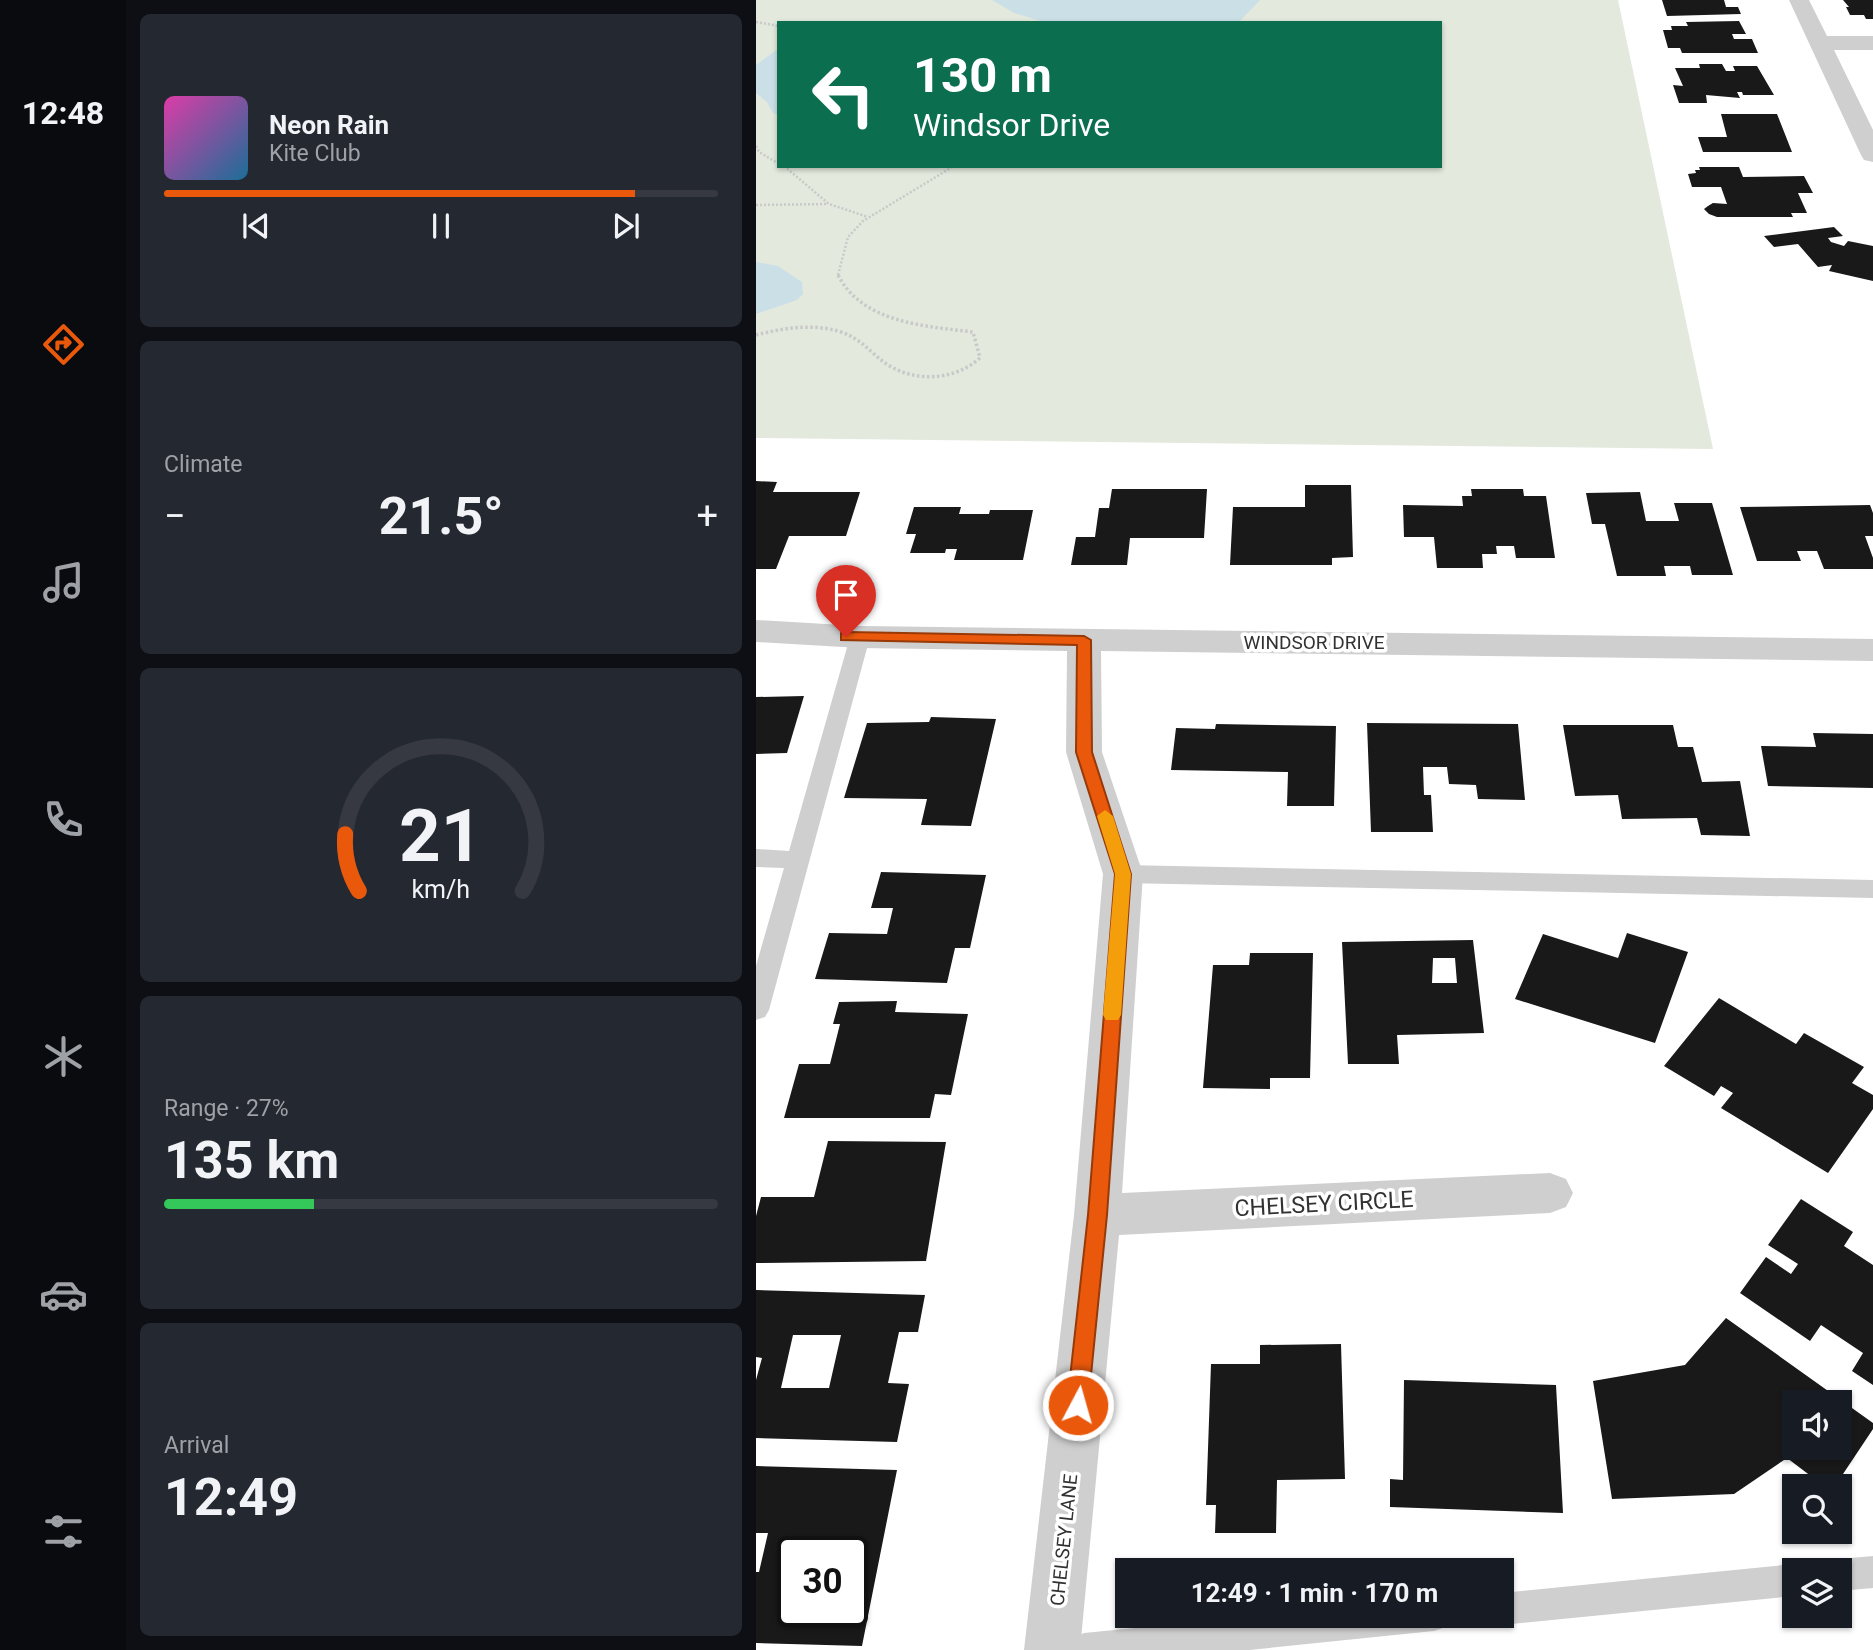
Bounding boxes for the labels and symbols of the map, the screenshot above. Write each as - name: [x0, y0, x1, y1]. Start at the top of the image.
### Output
- pin: [816, 565, 876, 637]
- street label: WINDSOR DRIVE: [1243, 631, 1385, 654]
- street label: CHELSEY CIRCLE: [1234, 1186, 1414, 1222]
- position arrow: [1041, 1368, 1115, 1442]
- street label: CHELSEY LANE: [1046, 1473, 1082, 1607]
- speed limit sign: 30: [777, 1536, 868, 1627]

